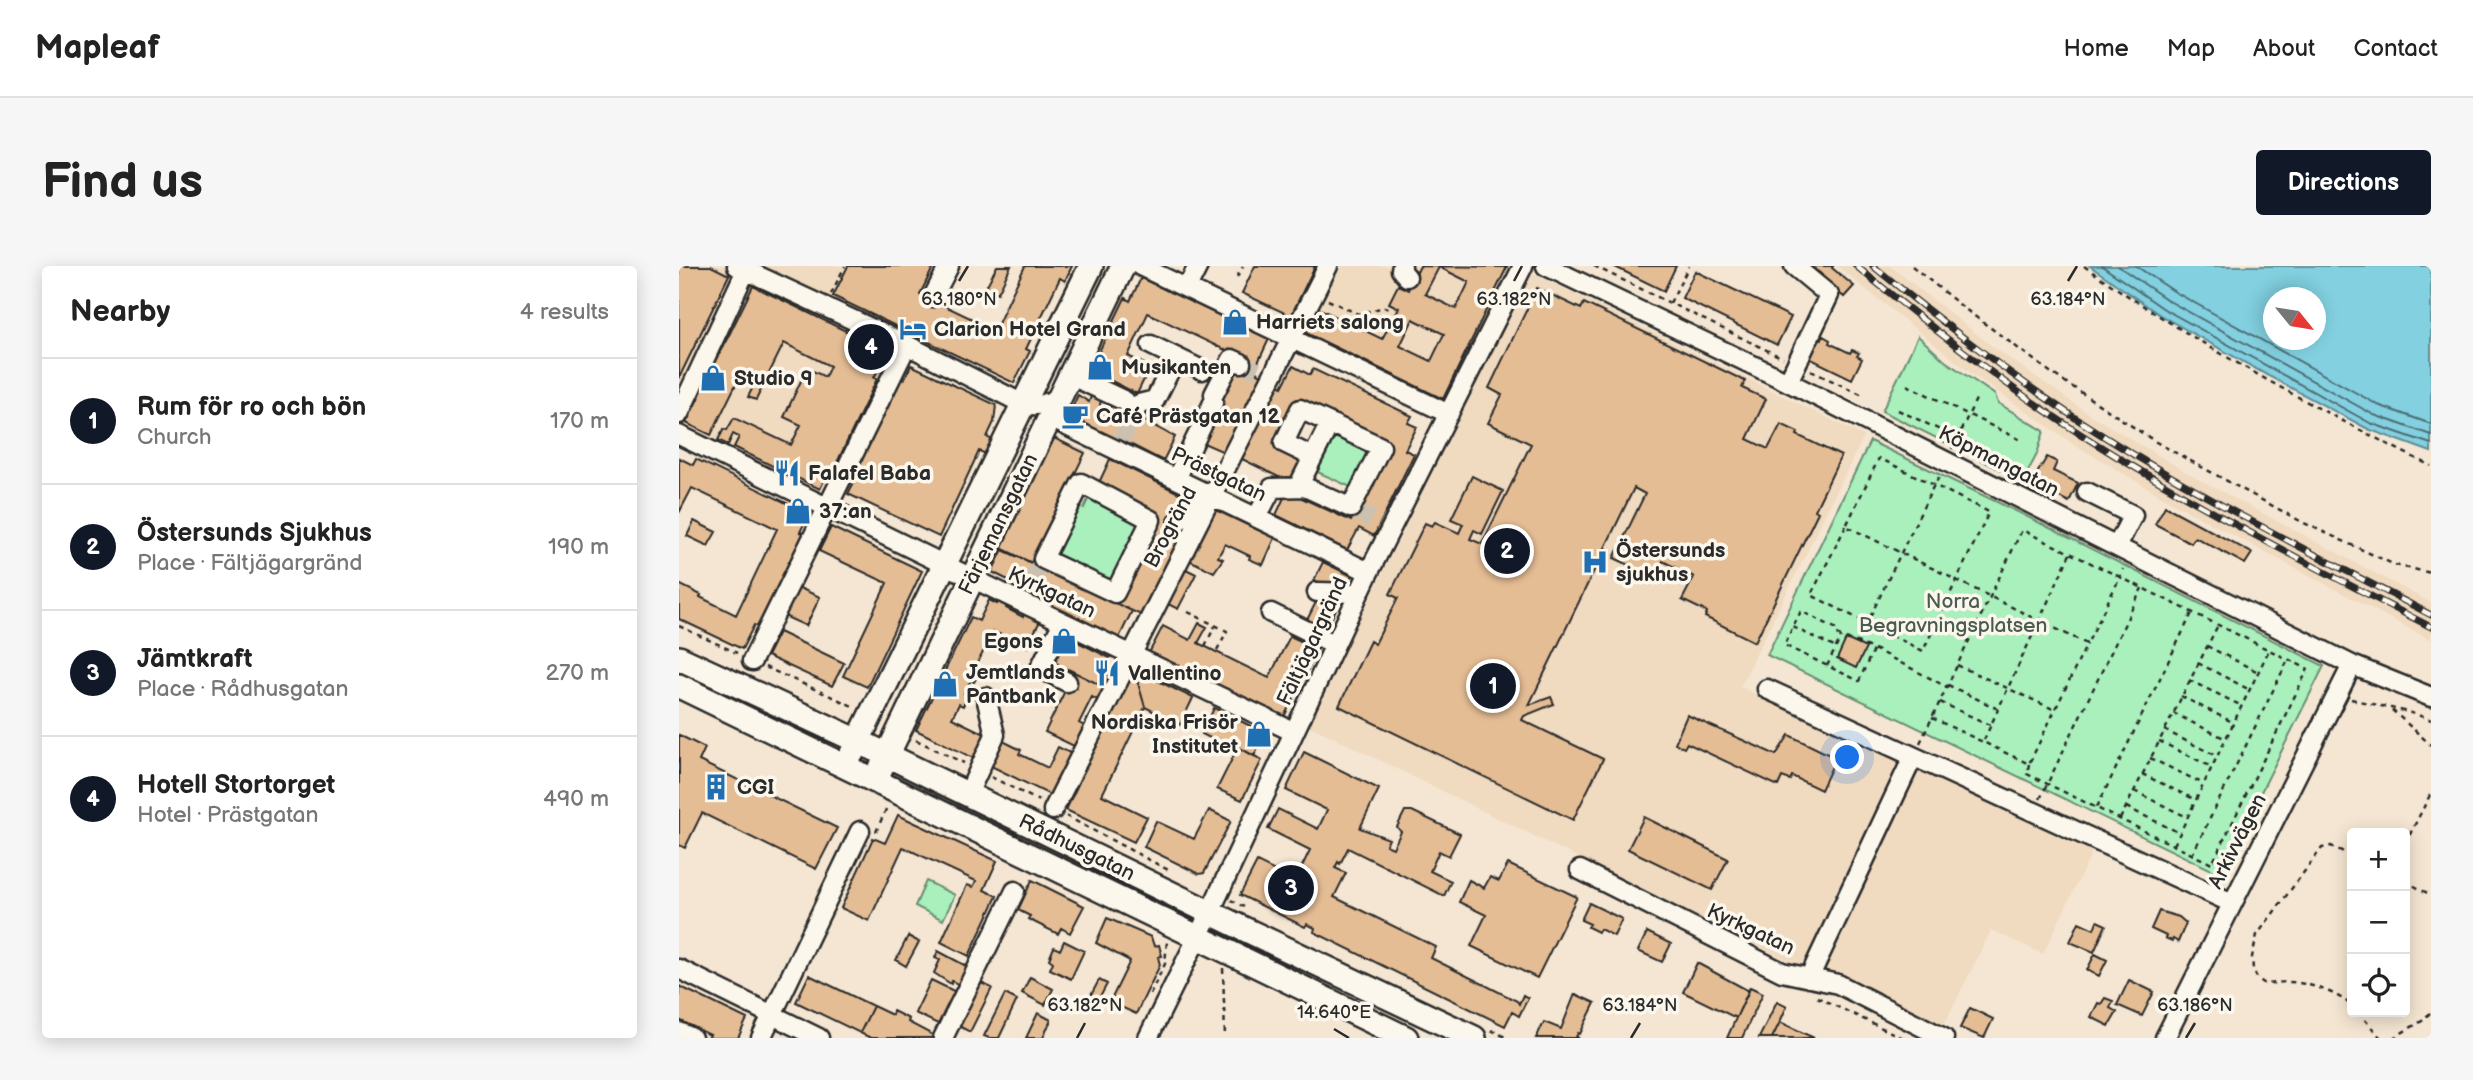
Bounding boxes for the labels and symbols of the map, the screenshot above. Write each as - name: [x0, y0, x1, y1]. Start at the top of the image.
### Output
- north arrow: [2263, 287, 2326, 350]
- text: 63.180°N: [921, 289, 997, 310]
- text: 63.182°N: [1477, 289, 1551, 310]
- text: 63.184°N: [2030, 289, 2106, 310]
- shop icon: Harriets salong: [1220, 307, 1250, 337]
- place label: Harriets salong: [1256, 310, 1404, 335]
- hotel icon: Clarion Hotel Grand: [898, 314, 928, 344]
- place label: Clarion Hotel Grand: [934, 317, 1126, 342]
- pin: 4: [848, 321, 894, 373]
- shop icon: Musikanten: [1085, 352, 1115, 382]
- place label: Musikanten: [1121, 355, 1231, 380]
- shop icon: Studio 9: [698, 363, 728, 393]
- place label: Studio 9: [734, 366, 813, 391]
- cafe icon: Café Prästgatan 12: [1060, 401, 1090, 431]
- place label: Café Prästgatan 12: [1096, 404, 1280, 429]
- street label: Köpmangatan: [1934, 420, 2063, 503]
- street label: Prästgatan: [1167, 442, 1270, 507]
- street label: Färjemansgatan: [953, 450, 1043, 599]
- restaurant icon: Falafel Baba: [772, 458, 802, 488]
- place label: Falafel Baba: [808, 461, 931, 486]
- street label: Brogränd: [1139, 482, 1202, 572]
- shop icon: 37:an: [783, 496, 813, 526]
- place label: 37:an: [819, 499, 872, 524]
- pin: 2: [1484, 525, 1530, 577]
- place label: Östersunds sjukhus: [1616, 538, 1725, 587]
- hospital icon: Östersunds sjukhus: [1580, 547, 1610, 577]
- street label: Kyrkgatan: [1004, 561, 1100, 624]
- street label: Fältjägargränd: [1272, 573, 1353, 709]
- park label: Norra Begravningsplatsen: [1859, 589, 2047, 638]
- shop icon: Egons: [1049, 626, 1079, 656]
- place label: Egons: [984, 629, 1043, 654]
- restaurant icon: Vallentino: [1092, 658, 1122, 688]
- place label: Jemtlands Pantbank: [966, 660, 1065, 709]
- pin: 1: [1470, 660, 1516, 712]
- place label: Vallentino: [1128, 661, 1222, 686]
- shop icon: Jemtlands Pantbank: [930, 669, 960, 699]
- place label: Nordiska Frisör Institutet: [1091, 710, 1239, 759]
- shop icon: Nordiska Frisör Institutet: [1244, 719, 1274, 749]
- your location: [1830, 740, 1864, 774]
- building icon: CGI: [701, 772, 731, 802]
- place label: CGI: [737, 775, 775, 800]
- street label: Arkivvägen: [2203, 790, 2272, 893]
- street label: Rådhusgatan: [1015, 809, 1139, 886]
- pin: 3: [1268, 862, 1314, 914]
- street label: Kyrkgatan: [1703, 898, 1799, 961]
- text: 63.182°N: [1048, 995, 1122, 1016]
- text: 63.184°N: [1602, 995, 1678, 1016]
- text: 63.186°N: [2157, 995, 2233, 1016]
- text: 14.640°E: [1297, 1002, 1371, 1023]

